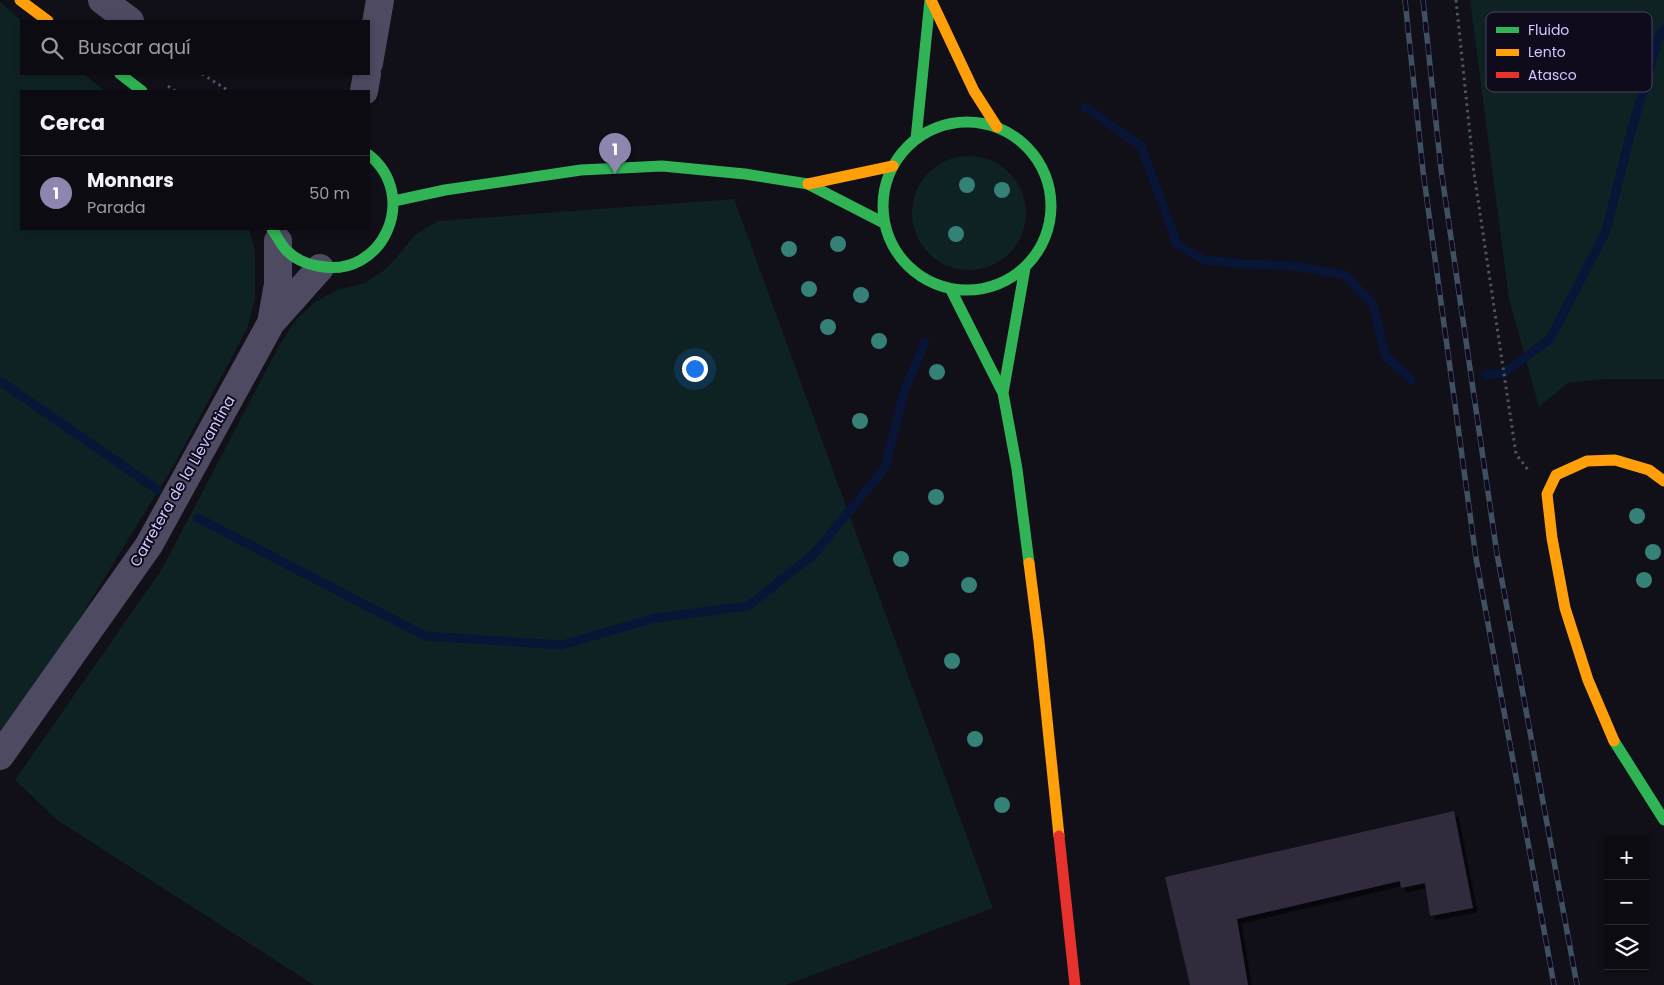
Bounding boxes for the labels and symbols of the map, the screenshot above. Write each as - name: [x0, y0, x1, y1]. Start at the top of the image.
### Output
- legend: [1486, 12, 1652, 92]
- text: Fluido: [1528, 20, 1569, 40]
- text: Lento: [1528, 42, 1566, 62]
- text: Atasco: [1528, 65, 1577, 85]
- pin: 1: [599, 133, 631, 174]
- your location: [682, 356, 708, 382]
- street label: Carretera de la Llevantina: [124, 392, 240, 570]

